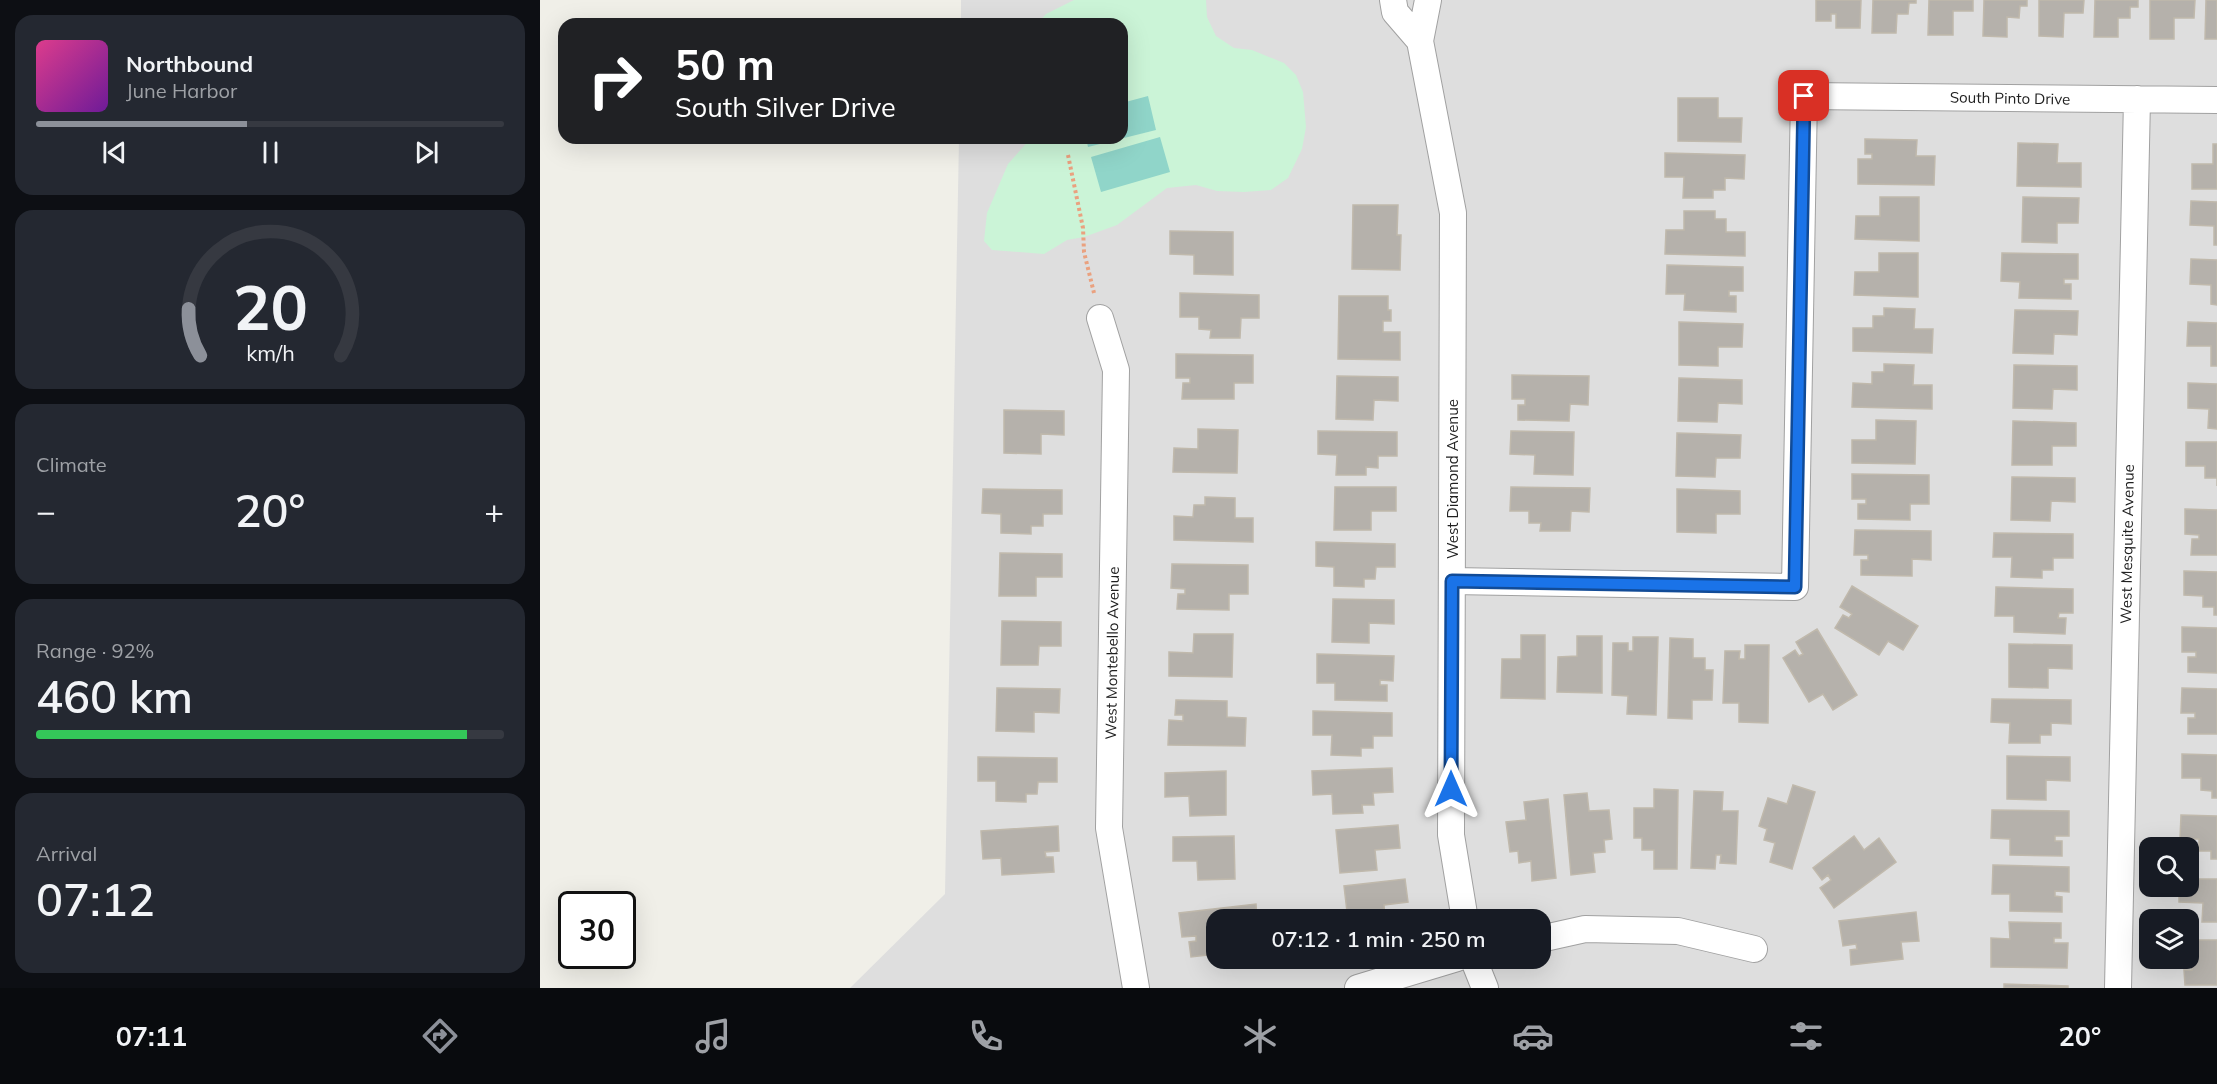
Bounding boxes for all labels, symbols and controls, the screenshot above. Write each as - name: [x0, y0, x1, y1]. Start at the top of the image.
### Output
- text: 50 m: [675, 38, 775, 91]
- icon: right: [576, 42, 654, 120]
- text: Northbound: [126, 50, 253, 78]
- pin: [1778, 70, 1829, 121]
- text: June Harbor: [126, 78, 237, 103]
- icon: arrive: [1787, 79, 1820, 112]
- street label: South Pinto Drive: [1950, 87, 2070, 109]
- text: South Silver Drive: [675, 90, 896, 124]
- icon: previous: [98, 136, 131, 169]
- icon: pause: [254, 136, 287, 169]
- icon: next: [410, 136, 443, 169]
- text: 20: [233, 268, 307, 347]
- text: km/h: [246, 340, 294, 367]
- street label: West Diamond Avenue: [1443, 399, 1462, 559]
- text: Climate: [36, 452, 107, 477]
- street label: West Mesquite Avenue: [2116, 464, 2138, 624]
- text: 20°: [235, 482, 305, 538]
- text: −: [36, 490, 56, 531]
- text: +: [484, 490, 504, 531]
- street label: West Montebello Avenue: [1101, 566, 1123, 740]
- text: Range · 92%: [36, 638, 154, 663]
- text: 460 km: [36, 668, 193, 724]
- position arrow: [1419, 757, 1483, 821]
- map controls: [2139, 837, 2199, 969]
- button: search: [2139, 837, 2199, 897]
- text: Arrival: [36, 841, 97, 866]
- text: 07:12: [36, 871, 155, 927]
- speed limit sign: 30: [558, 891, 636, 969]
- button: layers: [2139, 909, 2199, 969]
- text: 07:12 · 1 min · 250 m: [1271, 925, 1486, 953]
- icon: directions: [419, 1015, 461, 1057]
- icon: music: [692, 1015, 734, 1057]
- icon: phone: [965, 1015, 1007, 1057]
- icon: climate: [1239, 1015, 1281, 1057]
- icon: car: [1512, 1015, 1554, 1057]
- icon: filters: [1785, 1015, 1827, 1057]
- text: 07:11: [116, 1019, 187, 1053]
- text: 20°: [2059, 1019, 2101, 1053]

